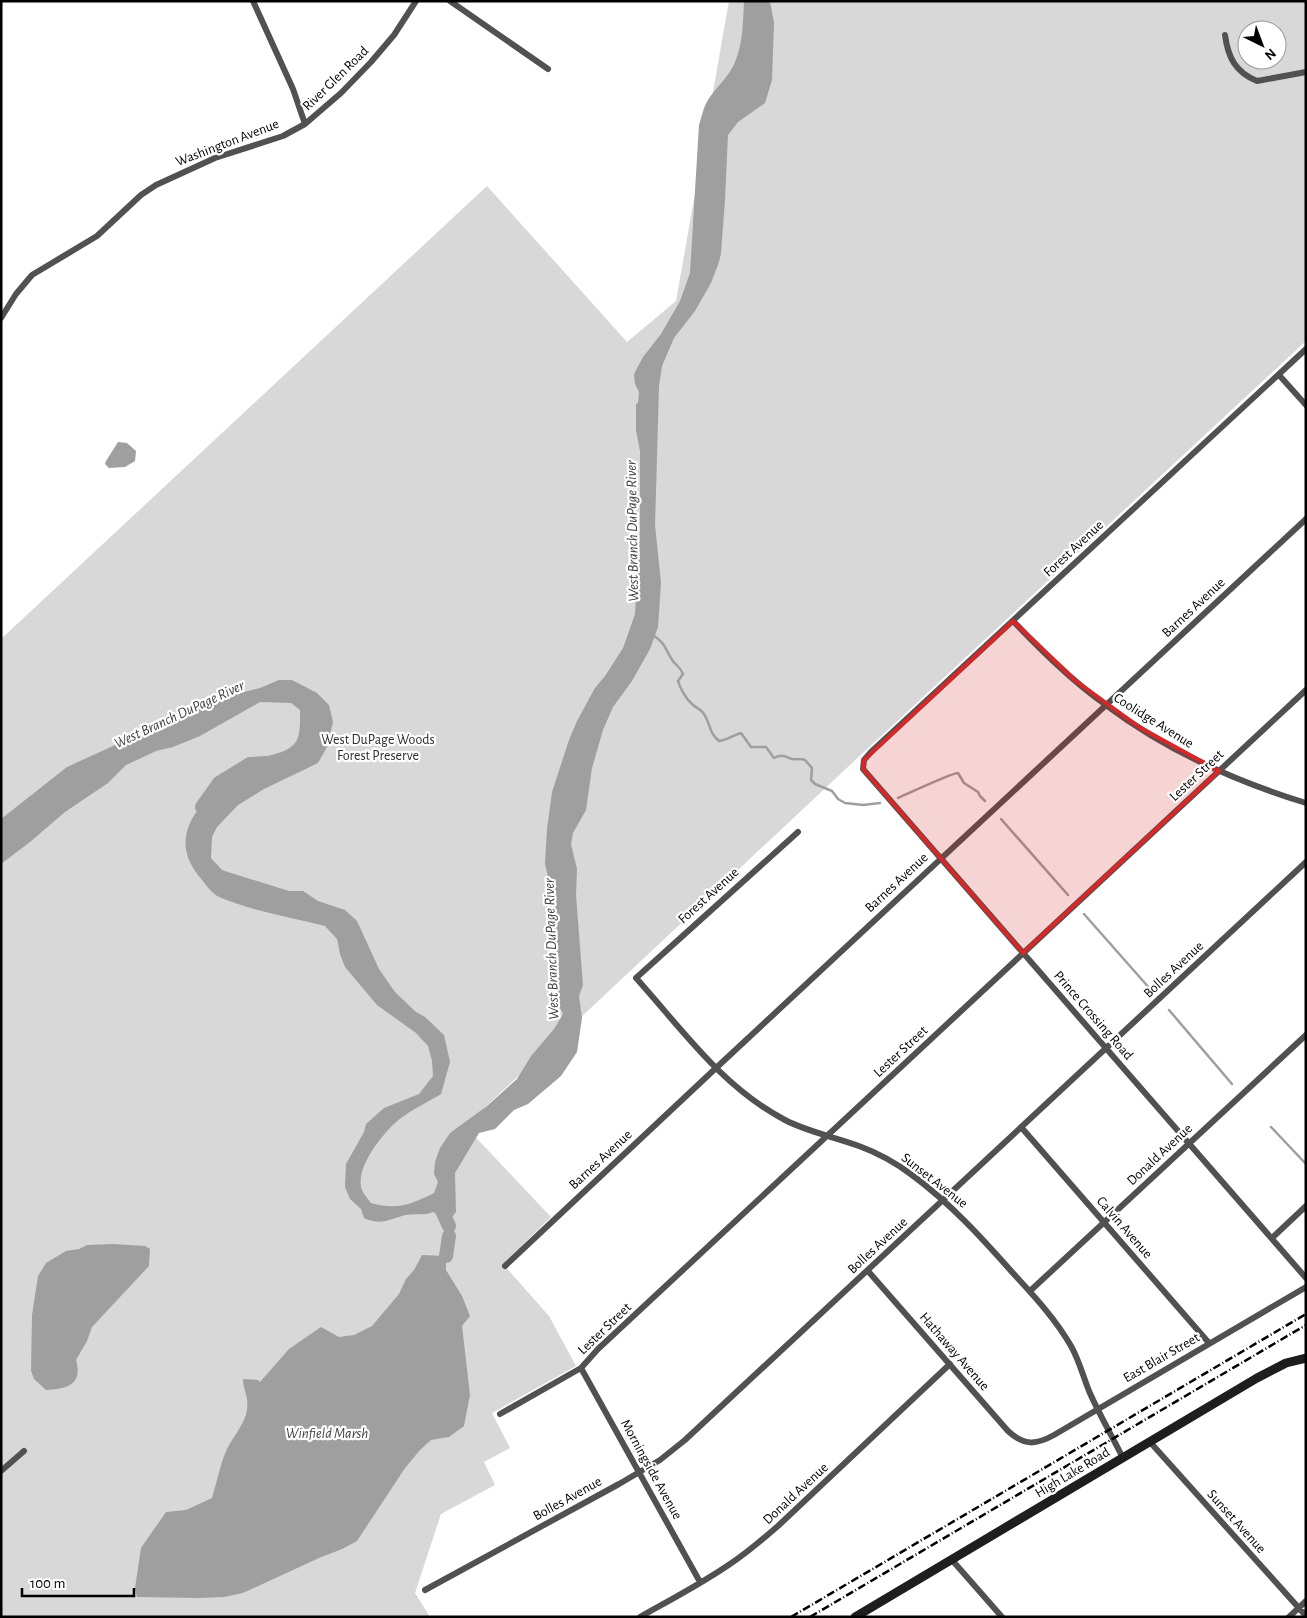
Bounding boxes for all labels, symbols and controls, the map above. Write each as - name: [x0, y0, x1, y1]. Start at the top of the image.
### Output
- north arrow: [1237, 20, 1287, 70]
- street label: River Glen Road: [300, 44, 371, 114]
- text: N: [1262, 45, 1278, 62]
- street label: Washington Avenue: [174, 117, 281, 169]
- water label: West Branch DuPage River: [624, 459, 641, 602]
- street label: Forest Avenue: [1041, 518, 1106, 580]
- street label: Barnes Avenue: [1160, 575, 1228, 640]
- water label: West Branch DuPage River: [112, 677, 248, 751]
- street label: Coolidge Avenue: [1111, 691, 1196, 751]
- park label: West DuPage Woods Forest Preserve: [321, 733, 435, 763]
- street label: Lester Street: [1167, 747, 1227, 804]
- street label: Barnes Avenue: [863, 850, 931, 915]
- street label: Forest Avenue: [676, 865, 742, 926]
- water label: West Branch DuPage River: [541, 877, 561, 1020]
- street label: Bolles Avenue: [1141, 939, 1206, 1001]
- street label: Prince Crossing Road: [1051, 969, 1135, 1063]
- street label: Lester Street: [871, 1023, 931, 1080]
- street label: Donald Avenue: [1124, 1121, 1195, 1188]
- street label: Barnes Avenue: [567, 1127, 635, 1192]
- street label: Sunset Avenue: [899, 1151, 970, 1211]
- street label: Calvin Avenue: [1094, 1194, 1155, 1261]
- street label: Bolles Avenue: [845, 1215, 910, 1277]
- street label: Lester Street: [575, 1300, 634, 1357]
- street label: Hathaway Avenue: [917, 1310, 992, 1393]
- street label: East Blair Street: [1121, 1330, 1202, 1385]
- street label: Morningside Avenue: [618, 1417, 684, 1522]
- water label: Winfield Marsh: [286, 1426, 368, 1441]
- street label: High Lake Road: [1033, 1445, 1112, 1501]
- street label: Donald Avenue: [760, 1460, 831, 1527]
- street label: Bolles Avenue: [531, 1474, 604, 1523]
- street label: Sunset Avenue: [1204, 1487, 1268, 1556]
- scale bar: [22, 1566, 135, 1598]
- text: 100 m: [30, 1576, 65, 1591]

